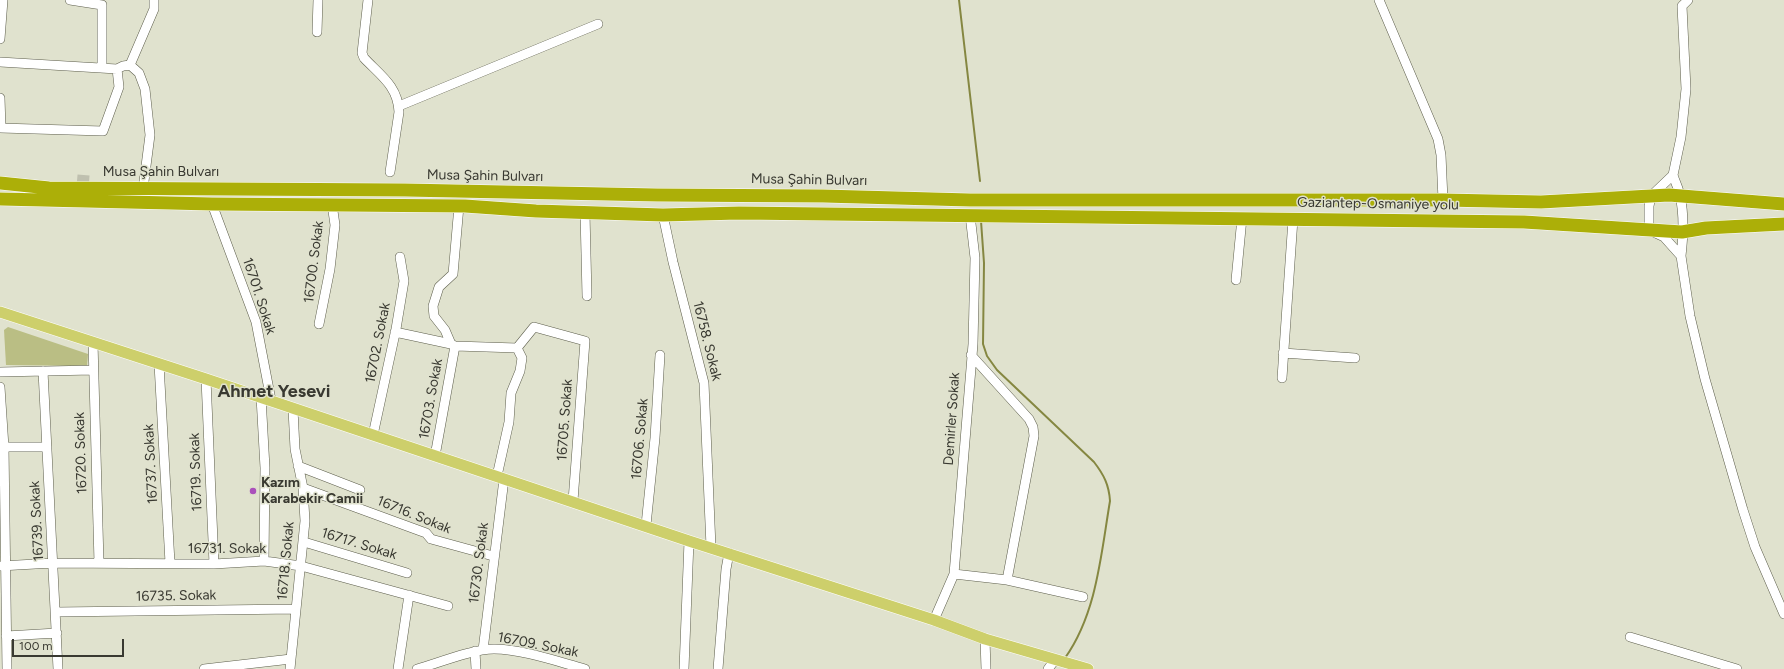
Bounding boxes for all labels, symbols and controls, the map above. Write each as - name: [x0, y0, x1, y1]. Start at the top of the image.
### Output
- street label: Musa Şahin Bulvarı: [103, 164, 219, 180]
- street label: Musa Şahin Bulvarı: [427, 167, 543, 185]
- street label: Musa Şahin Bulvarı: [751, 171, 867, 189]
- street label: Gaziantep-Osmaniye yolu: [1297, 194, 1459, 214]
- street label: 16700. Sokak: [301, 220, 327, 304]
- street label: 16701. Sokak: [239, 256, 279, 336]
- street label: 16758. Sokak: [689, 299, 725, 383]
- street label: 16702. Sokak: [362, 301, 394, 385]
- street label: 16703. Sokak: [416, 357, 446, 441]
- street label: Demirler Sokak: [940, 372, 964, 466]
- street label: 16705. Sokak: [554, 379, 576, 461]
- district label: Ahmet Yesevi: [217, 381, 331, 403]
- street label: 16706. Sokak: [628, 398, 652, 480]
- street label: 16720. Sokak: [71, 412, 91, 494]
- street label: 16737. Sokak: [141, 424, 161, 504]
- street label: 16719. Sokak: [186, 432, 206, 512]
- place label: Kazım Karabekir Camii: [261, 475, 363, 508]
- street label: 16739. Sokak: [27, 480, 47, 562]
- marker: Kazım Karabekir Camii: [248, 486, 258, 496]
- street label: 16716. Sokak: [374, 492, 454, 538]
- street label: 16718. Sokak: [274, 521, 298, 601]
- street label: 16730. Sokak: [466, 522, 492, 604]
- street label: 16717. Sokak: [319, 525, 399, 563]
- street label: 16731. Sokak: [188, 541, 266, 557]
- street label: 16735. Sokak: [136, 587, 216, 605]
- street label: 16709. Sokak: [496, 629, 580, 661]
- scale bar: [14, 631, 126, 657]
- text: 100 m: [19, 639, 53, 653]

